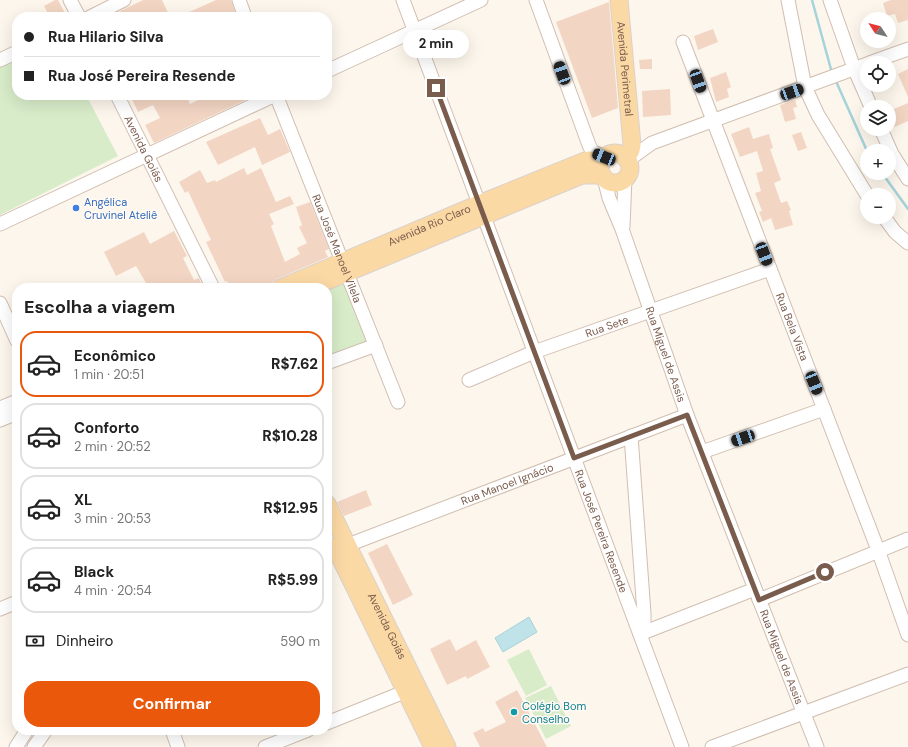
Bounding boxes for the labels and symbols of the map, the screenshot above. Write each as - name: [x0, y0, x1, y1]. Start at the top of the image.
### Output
- north arrow: [860, 12, 896, 48]
- street label: Avenida Perimetral: [614, 21, 636, 117]
- callout: 2 min: [403, 30, 469, 58]
- car: [552, 60, 572, 86]
- car: [688, 68, 708, 94]
- route end: [427, 79, 445, 97]
- car: [779, 82, 805, 102]
- street label: Avenida Goiás: [121, 113, 166, 184]
- car: [591, 147, 617, 167]
- street label: Rua José Manoel Vilela: [309, 192, 365, 305]
- place label: Angélica Cruvinel Ateliê: [84, 195, 157, 222]
- street label: Avenida Rio Claro: [386, 201, 473, 249]
- marker: Angélica Cruvinel Ateliê: [71, 203, 81, 213]
- car: [754, 241, 774, 267]
- street label: Rua Bela Vista: [773, 291, 812, 363]
- street label: Rua Miguel de Assis: [643, 305, 689, 404]
- street label: Rua Sete: [583, 312, 630, 340]
- car: [804, 370, 824, 396]
- car: [730, 428, 756, 448]
- street label: Rua Manoel Ignácio: [459, 460, 555, 508]
- street label: Rua José Pereira Resende: [572, 468, 631, 595]
- route start: [816, 563, 834, 581]
- street label: Avenida Goiás: [365, 590, 410, 661]
- street label: Rua Miguel de Assis: [757, 608, 807, 706]
- place label: Colégio Bom Conselho: [522, 699, 586, 726]
- marker: Colégio Bom Conselho: [509, 707, 519, 717]

